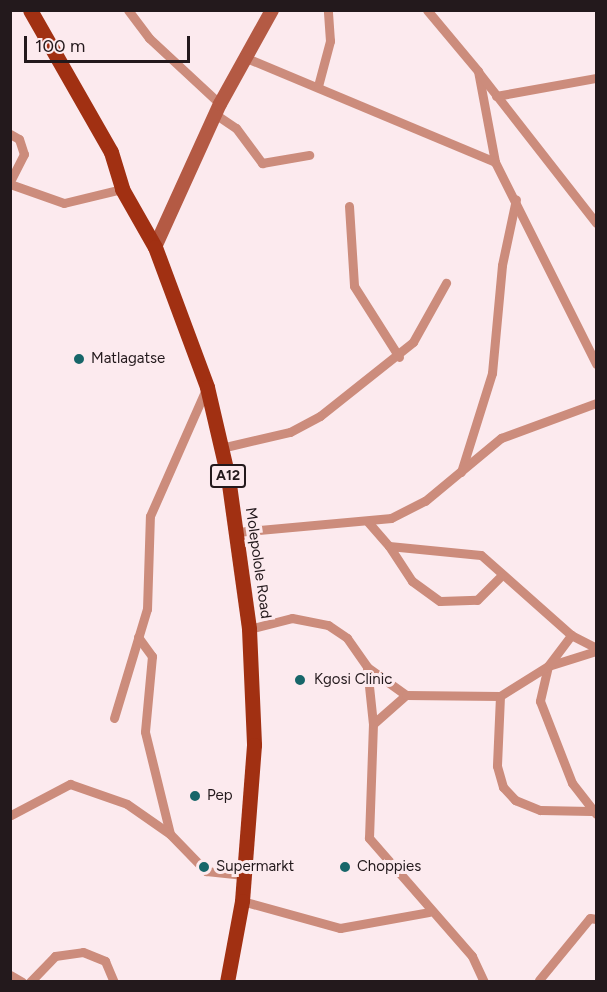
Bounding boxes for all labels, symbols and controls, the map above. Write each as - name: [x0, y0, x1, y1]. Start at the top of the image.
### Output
- scale bar: [27, 24, 194, 62]
- text: 100 m: [35, 35, 85, 57]
- place label: Matlagatse: [91, 350, 165, 368]
- marker: Matlagatse: [72, 352, 86, 366]
- road number: A12: [208, 465, 248, 487]
- street label: Molepolole Road: [241, 506, 275, 620]
- marker: Kgosi Clinic: [291, 671, 309, 689]
- place label: Kgosi Clinic: [314, 671, 392, 689]
- place label: Pep: [207, 787, 233, 805]
- marker: Pep: [188, 789, 202, 803]
- place label: Supermarkt: [216, 858, 294, 876]
- place label: Choppies: [357, 858, 421, 876]
- marker: Supermarkt: [197, 860, 211, 874]
- marker: Choppies: [338, 860, 352, 874]

